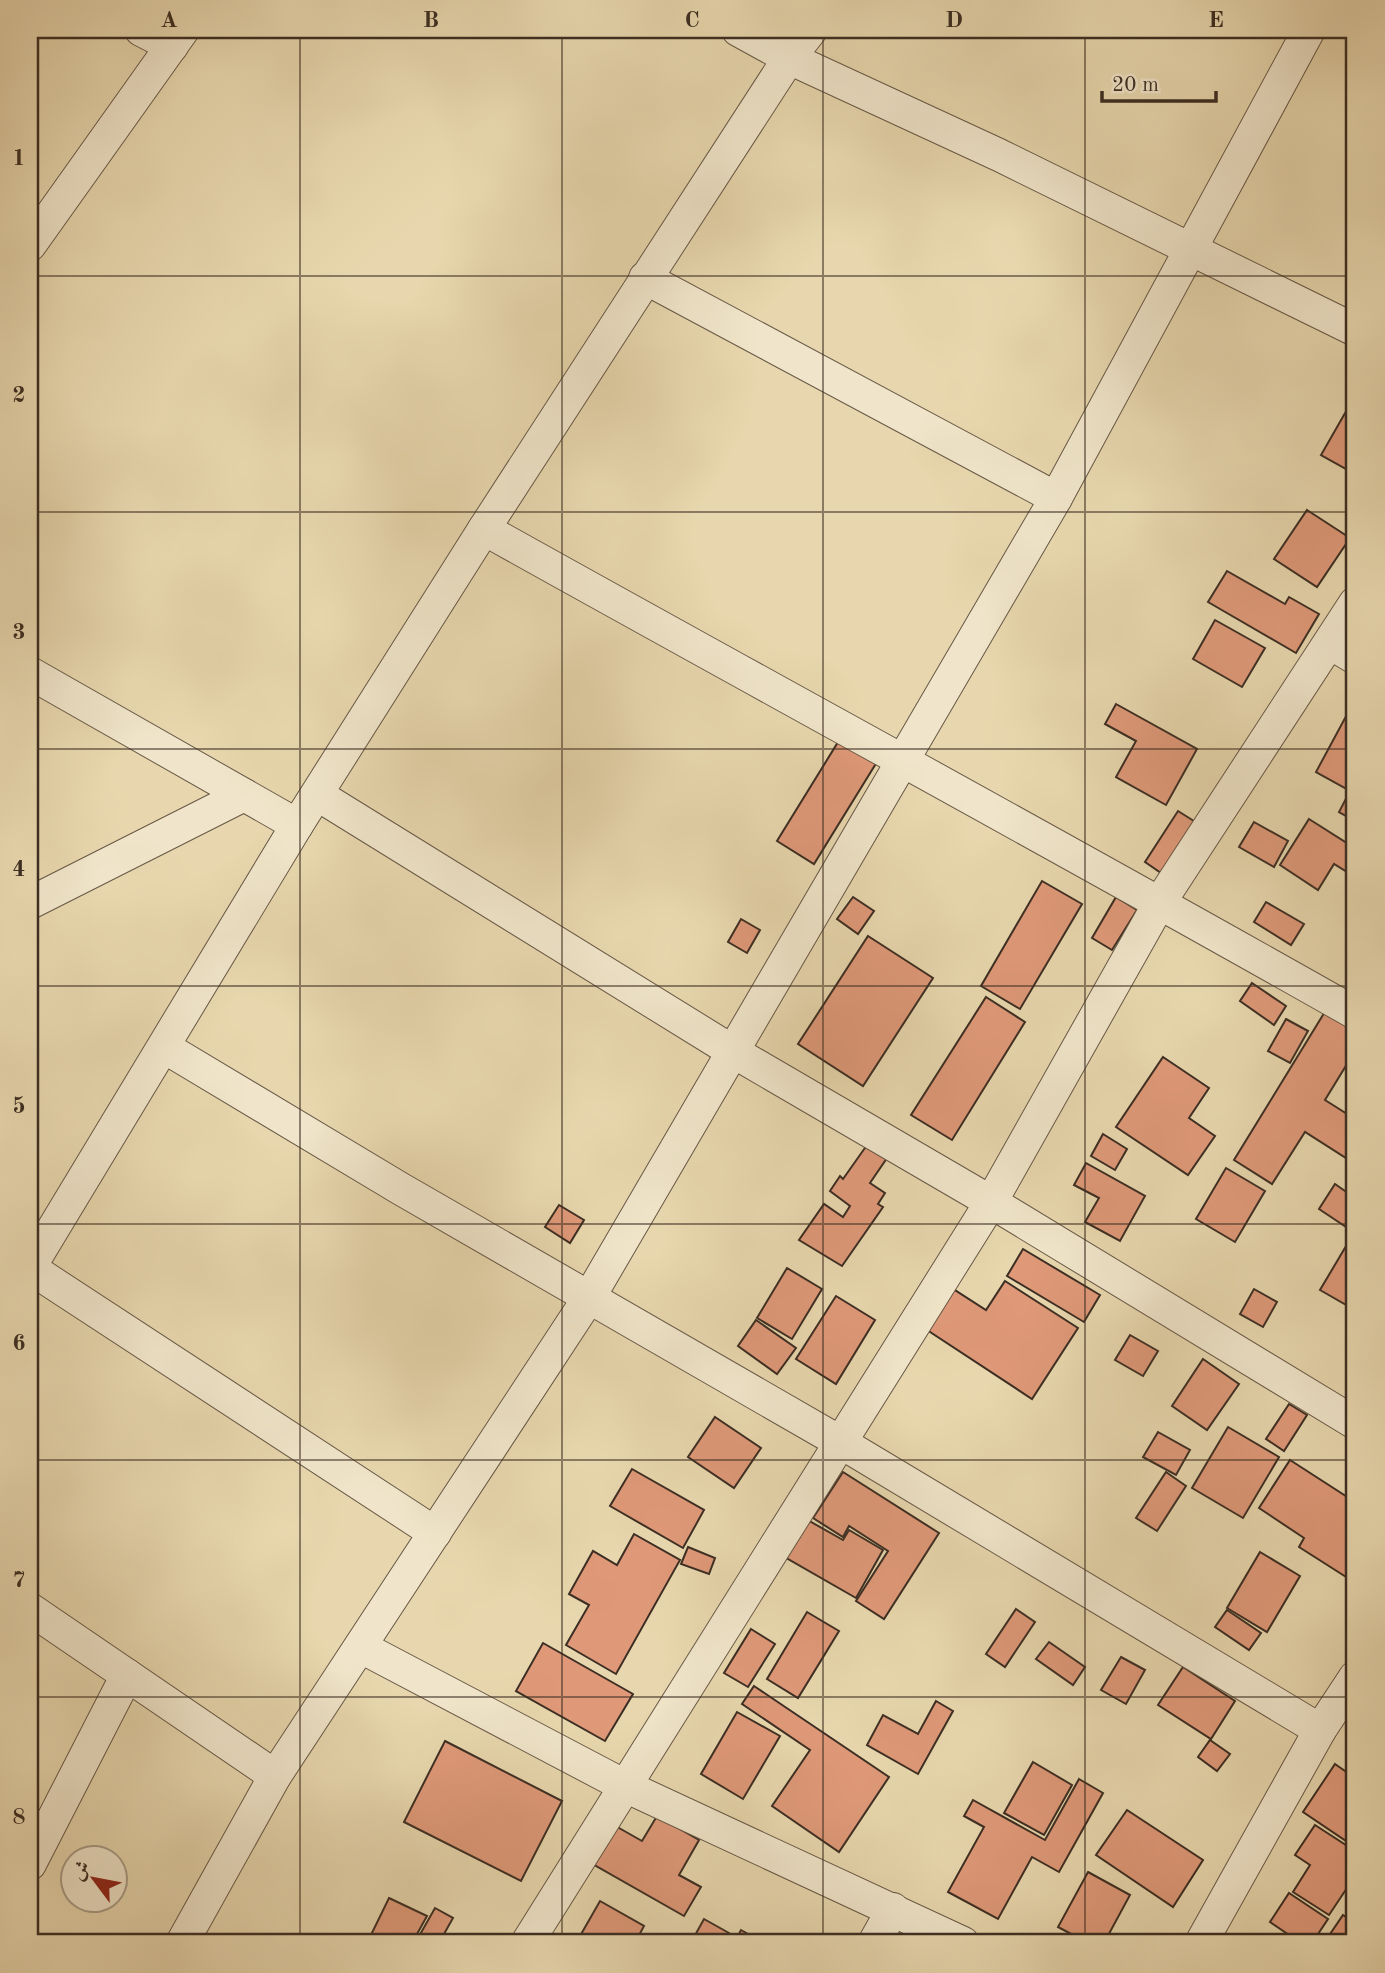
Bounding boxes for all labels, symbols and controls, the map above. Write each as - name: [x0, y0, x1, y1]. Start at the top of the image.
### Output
- text: A: [160, 9, 178, 32]
- text: B: [423, 9, 439, 32]
- text: C: [684, 9, 700, 32]
- text: D: [945, 9, 963, 32]
- text: E: [1208, 9, 1224, 32]
- scale bar: [1102, 60, 1215, 104]
- text: 20 m: [1112, 75, 1159, 96]
- text: 1: [12, 147, 26, 170]
- text: 2: [12, 384, 26, 407]
- text: 3: [12, 621, 26, 644]
- text: 4: [12, 858, 26, 881]
- text: 5: [12, 1095, 26, 1118]
- text: 6: [12, 1332, 26, 1355]
- text: 7: [12, 1569, 26, 1592]
- text: 8: [12, 1806, 26, 1829]
- north arrow: [60, 1843, 130, 1913]
- text: ش: [69, 1858, 95, 1884]

